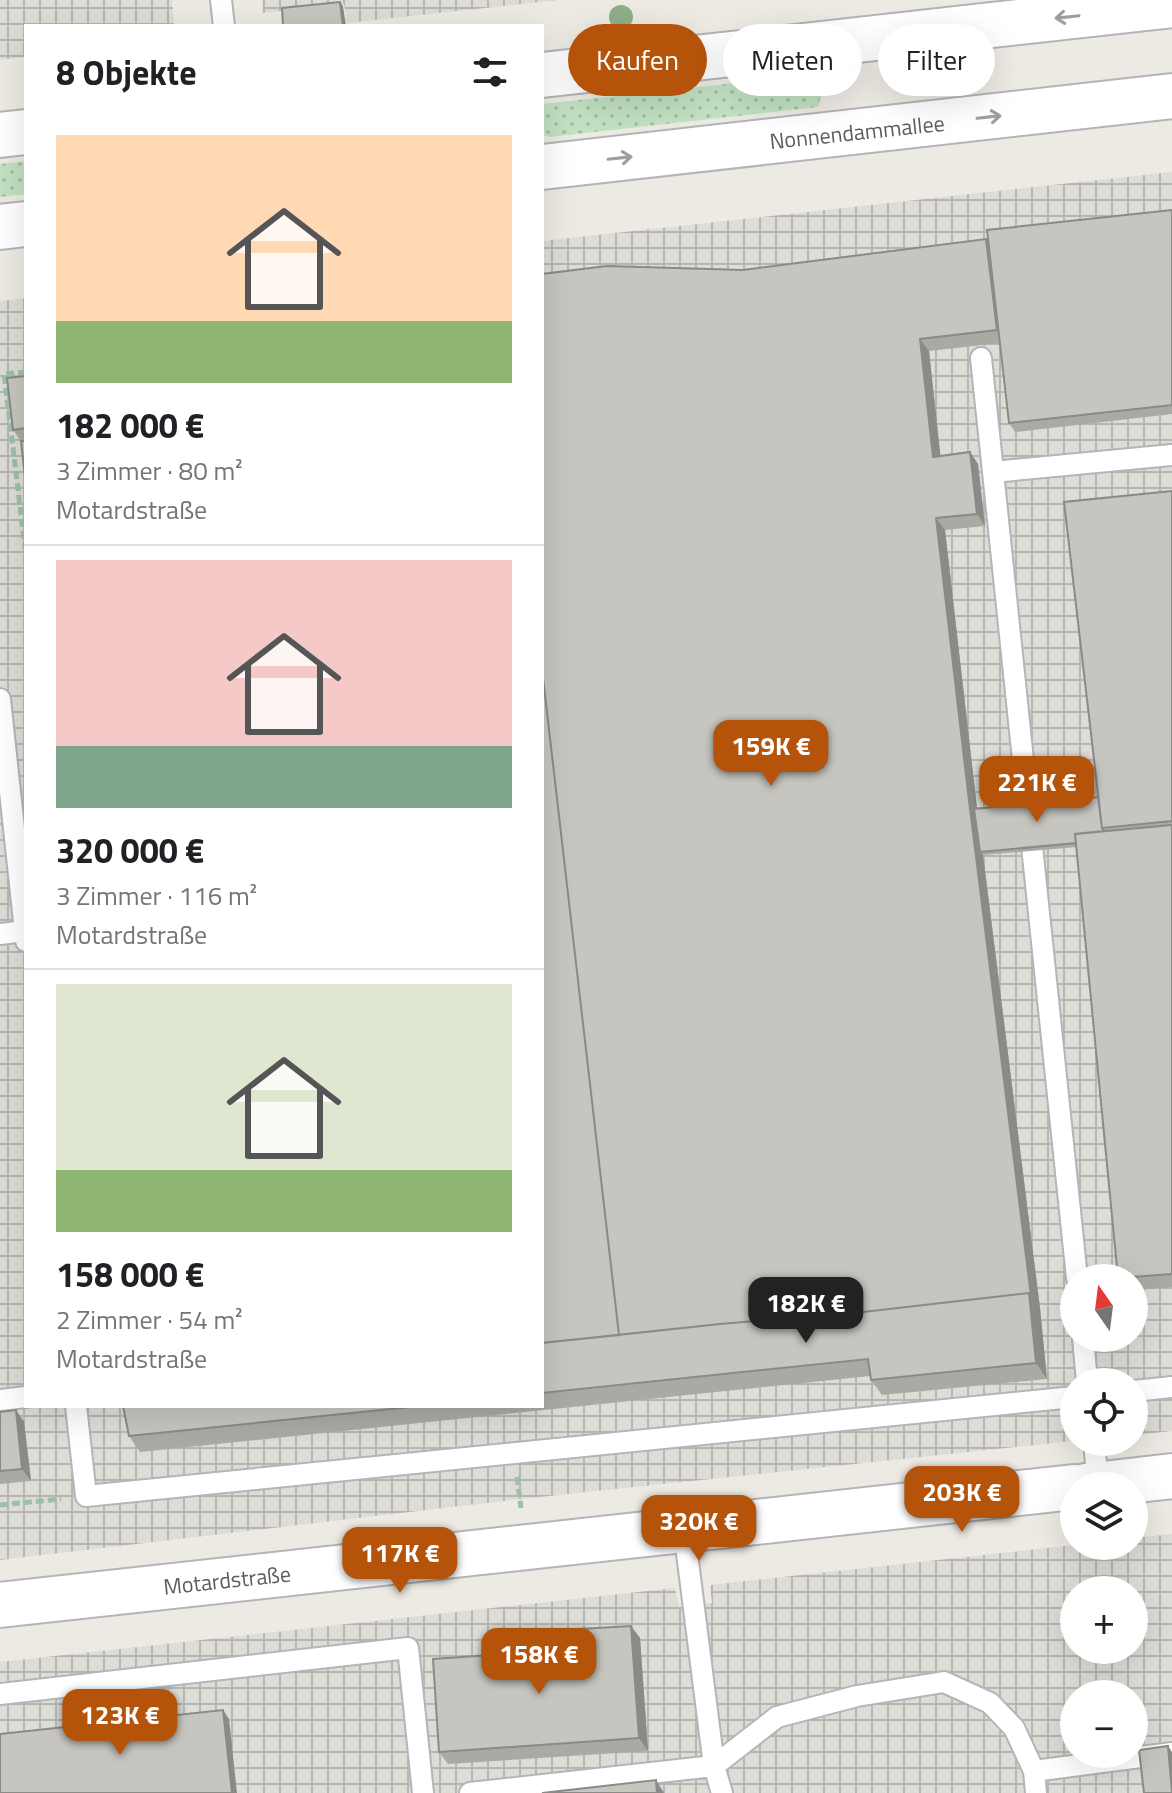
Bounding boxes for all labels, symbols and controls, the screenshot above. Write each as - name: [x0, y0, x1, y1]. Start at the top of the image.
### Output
- one-way arrow: [1054, 9, 1081, 24]
- chip: Kaufen: [568, 24, 707, 96]
- chip: Mieten: [723, 24, 862, 96]
- chip: Filter: [878, 24, 995, 96]
- text: 8 Objekte: [56, 46, 197, 98]
- icon: filters: [468, 50, 512, 94]
- street label: Nonnendammallee: [768, 106, 946, 158]
- one-way arrow: [975, 109, 1002, 124]
- one-way arrow: [606, 151, 632, 166]
- icon: home: [212, 187, 356, 331]
- text: 182 000 €: [56, 399, 204, 451]
- text: 3 Zimmer · 80 m²: [56, 451, 242, 490]
- text: Motardstraße: [56, 490, 207, 529]
- icon: home: [212, 612, 356, 756]
- pin: 159K €: [706, 720, 836, 788]
- text: 159K €: [731, 726, 811, 765]
- pin: 221K €: [972, 756, 1102, 824]
- text: 221K €: [997, 762, 1077, 801]
- text: 320 000 €: [56, 824, 204, 876]
- text: 3 Zimmer · 116 m²: [56, 876, 257, 915]
- text: Motardstraße: [56, 915, 207, 954]
- icon: home: [212, 1036, 356, 1180]
- text: 158 000 €: [56, 1248, 204, 1300]
- north arrow: [1060, 1264, 1148, 1352]
- map controls: [1060, 1264, 1148, 1768]
- pin: 182K €: [741, 1277, 871, 1345]
- text: 182K €: [766, 1283, 846, 1322]
- text: 2 Zimmer · 54 m²: [56, 1300, 242, 1339]
- text: Motardstraße: [56, 1339, 207, 1378]
- button: locate: [1060, 1368, 1148, 1456]
- pin: 203K €: [897, 1466, 1027, 1534]
- text: 203K €: [922, 1472, 1002, 1511]
- button: layers: [1060, 1472, 1148, 1560]
- pin: 320K €: [634, 1495, 764, 1563]
- text: 320K €: [659, 1501, 739, 1540]
- pin: 117K €: [335, 1527, 465, 1595]
- text: 117K €: [360, 1533, 440, 1572]
- street label: Motardstraße: [162, 1556, 292, 1604]
- button: +: [1060, 1576, 1148, 1664]
- pin: 158K €: [474, 1628, 604, 1696]
- text: 158K €: [499, 1634, 579, 1673]
- button: −: [1060, 1680, 1148, 1768]
- pin: 123K €: [55, 1689, 185, 1757]
- text: 123K €: [80, 1695, 160, 1734]

